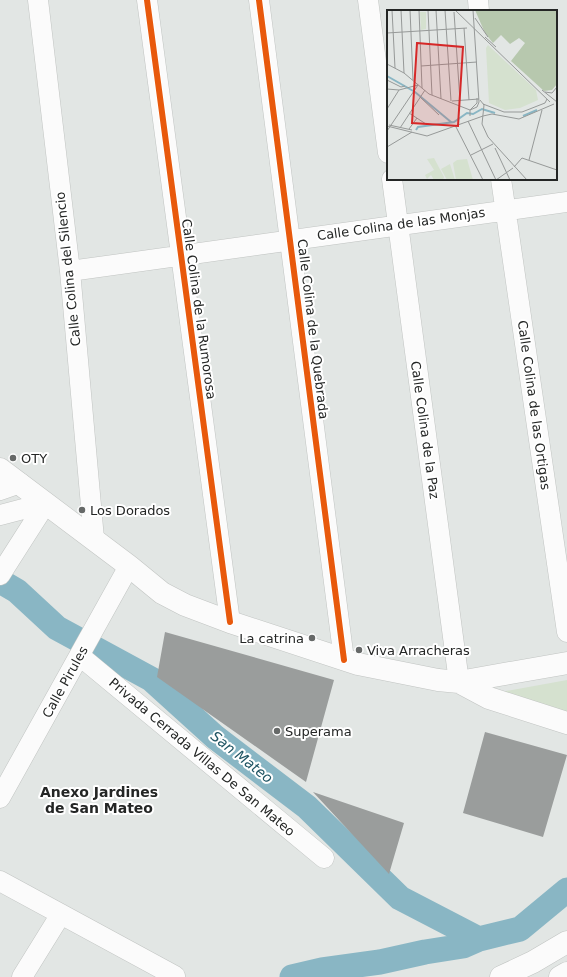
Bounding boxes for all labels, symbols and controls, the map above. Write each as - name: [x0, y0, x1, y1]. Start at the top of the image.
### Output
- inset map: [387, 10, 557, 180]
- street label: Calle Colina del Silencio: [52, 191, 84, 347]
- street label: Calle Colina de las Monjas: [316, 205, 486, 243]
- street label: Calle Colina de la Rumorosa: [179, 218, 219, 400]
- street label: Calle Colina de la Quebrada: [295, 238, 331, 420]
- street label: Calle Colina de las Ortigas: [515, 319, 553, 491]
- street label: Calle Colina de la Paz: [408, 360, 442, 500]
- place label: OTY: [21, 451, 47, 466]
- marker: OTY: [8, 453, 18, 463]
- place label: Los Dorados: [90, 503, 170, 518]
- marker: Los Dorados: [77, 505, 87, 515]
- place label: La catrina: [239, 631, 304, 646]
- marker: La catrina: [307, 633, 317, 643]
- street label: Calle Pirules: [39, 643, 91, 720]
- place label: Viva Arracheras: [367, 643, 470, 658]
- marker: Viva Arracheras: [354, 645, 364, 655]
- street label: Privada Cerrada Villas De San Mateo: [106, 675, 298, 839]
- place label: Superama: [285, 724, 352, 739]
- marker: Superama: [272, 726, 282, 736]
- water label: San Mateo: [208, 728, 276, 786]
- district label: Anexo Jardines de San Mateo: [40, 784, 158, 816]

